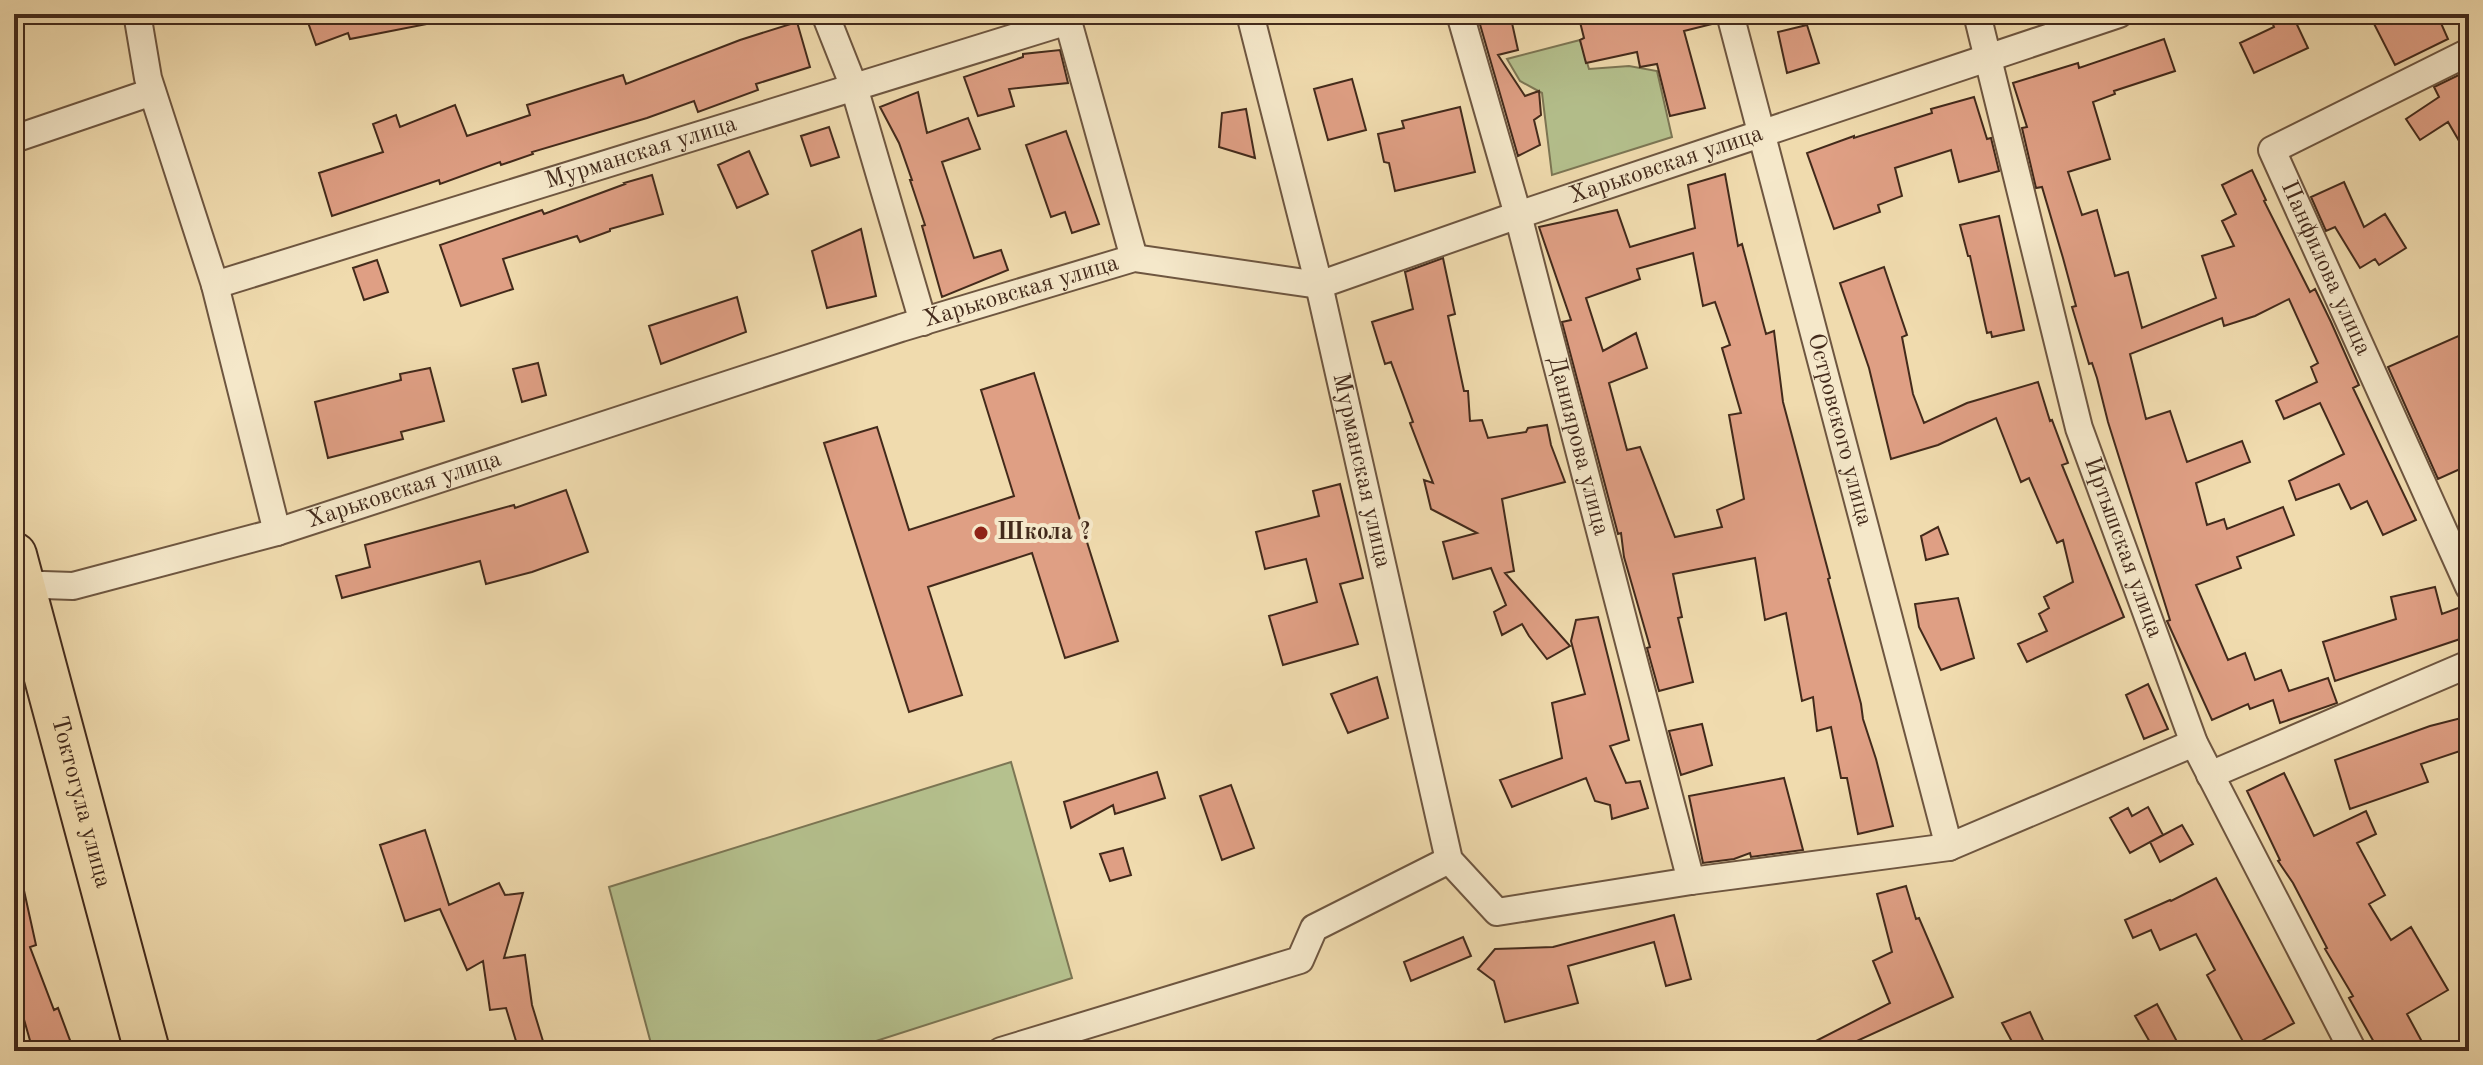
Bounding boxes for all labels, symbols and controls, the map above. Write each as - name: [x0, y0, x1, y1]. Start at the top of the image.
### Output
- street label: Мурманская улица: [542, 112, 740, 194]
- street label: Харьковская улица: [1566, 122, 1766, 209]
- street label: Панфилова улица: [2276, 178, 2375, 359]
- street label: Харьковская улица: [921, 251, 1122, 333]
- street label: Островского улица: [1803, 331, 1876, 529]
- street label: Даниярова улица: [1543, 354, 1613, 538]
- street label: Мурманская улица: [1327, 371, 1395, 571]
- street label: Харьковская улица: [304, 447, 505, 533]
- street label: Иртышская улица: [2079, 454, 2167, 641]
- place label: Школа ?: [997, 521, 1091, 545]
- marker: Школа ?: [972, 524, 990, 542]
- street label: Токтогула улица: [46, 714, 115, 891]

